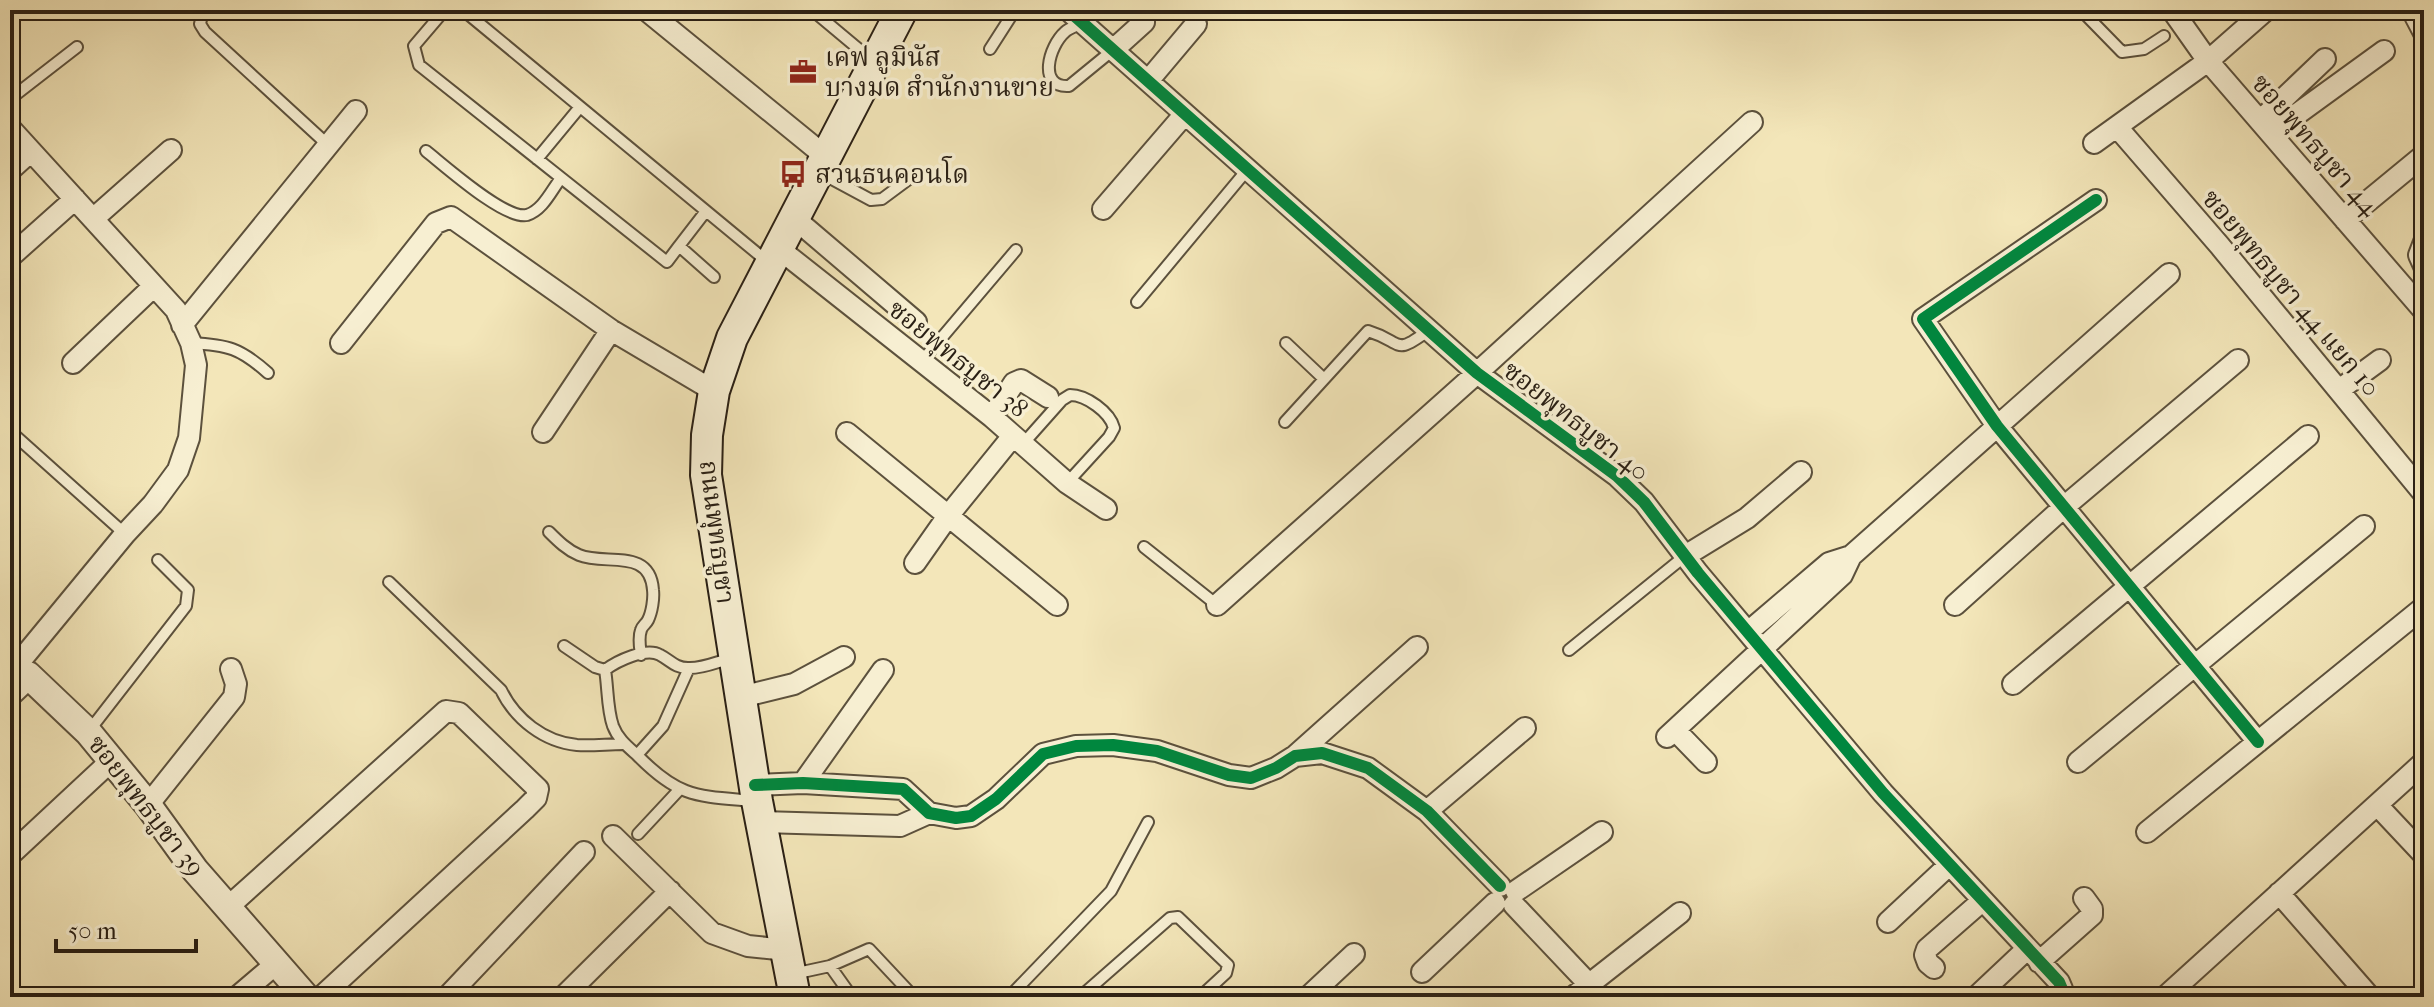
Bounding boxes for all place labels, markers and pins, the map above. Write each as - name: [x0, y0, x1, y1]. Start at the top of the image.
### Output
- place label: เคฟ ลูมินัส บางมด สำนักงานขาย: [825, 42, 1054, 103]
- office icon: เคฟ ลูมินัส บางมด สำนักงานขาย: [788, 57, 818, 87]
- place label: สวนธนคอนโด: [815, 156, 969, 190]
- bus stop icon: สวนธนคอนโด: [778, 159, 808, 189]

